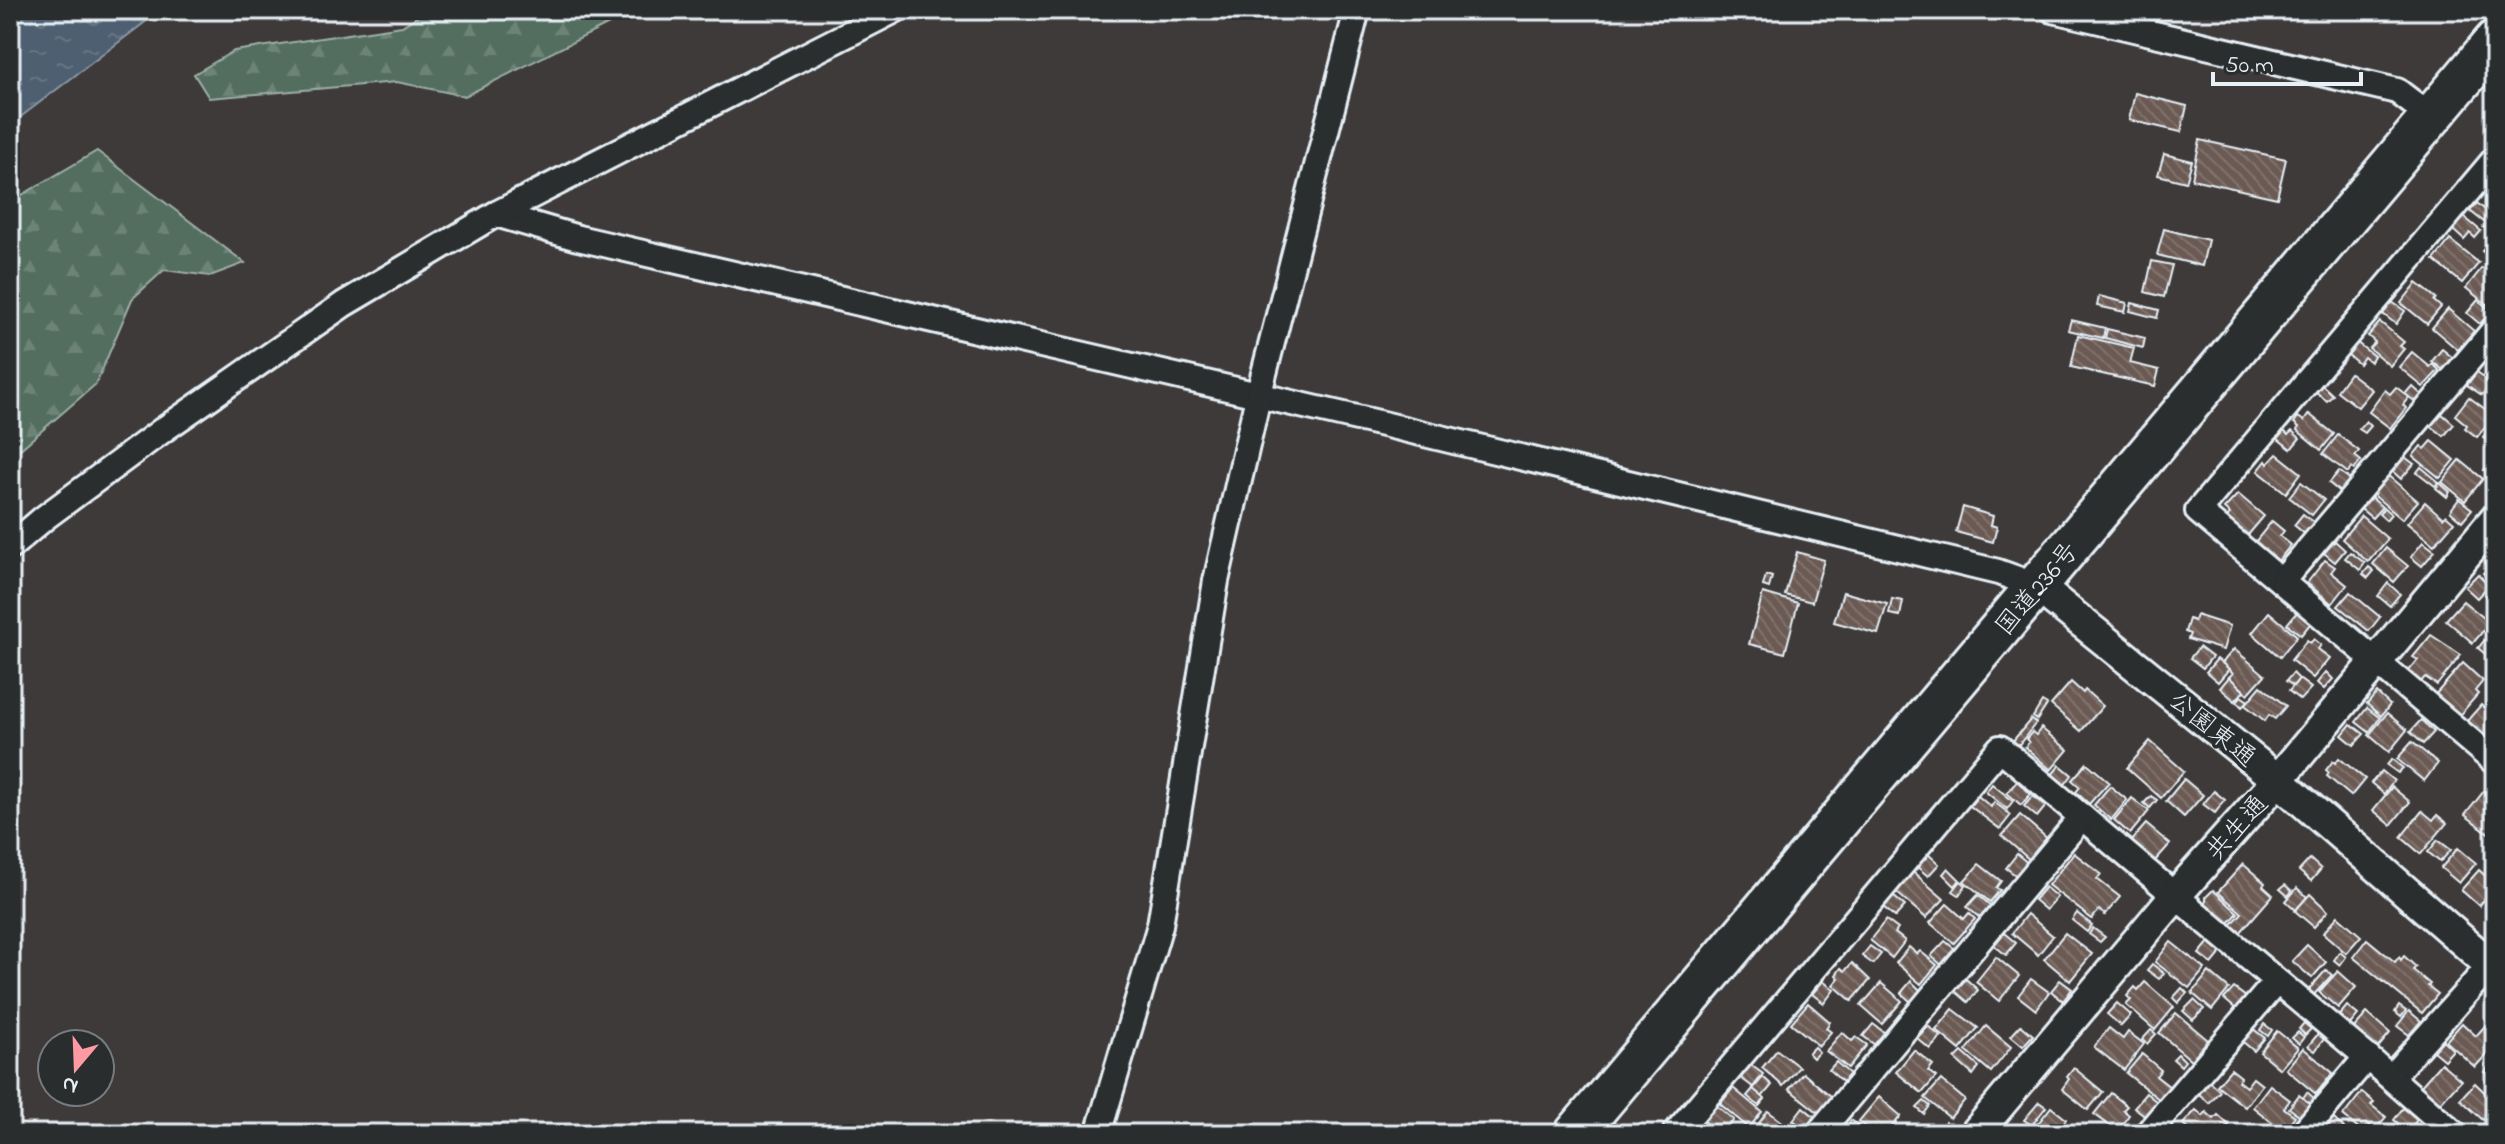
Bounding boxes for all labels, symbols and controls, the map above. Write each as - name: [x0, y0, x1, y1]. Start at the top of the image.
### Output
- scale bar: [2213, 36, 2361, 86]
- text: 50 m: [2225, 49, 2274, 84]
- street label: 国道236号: [1987, 534, 2089, 645]
- street label: 公園東通: [2159, 683, 2263, 778]
- street label: 共生通: [2198, 787, 2278, 871]
- north arrow: [36, 1028, 116, 1108]
- text: N: [58, 1067, 83, 1102]

